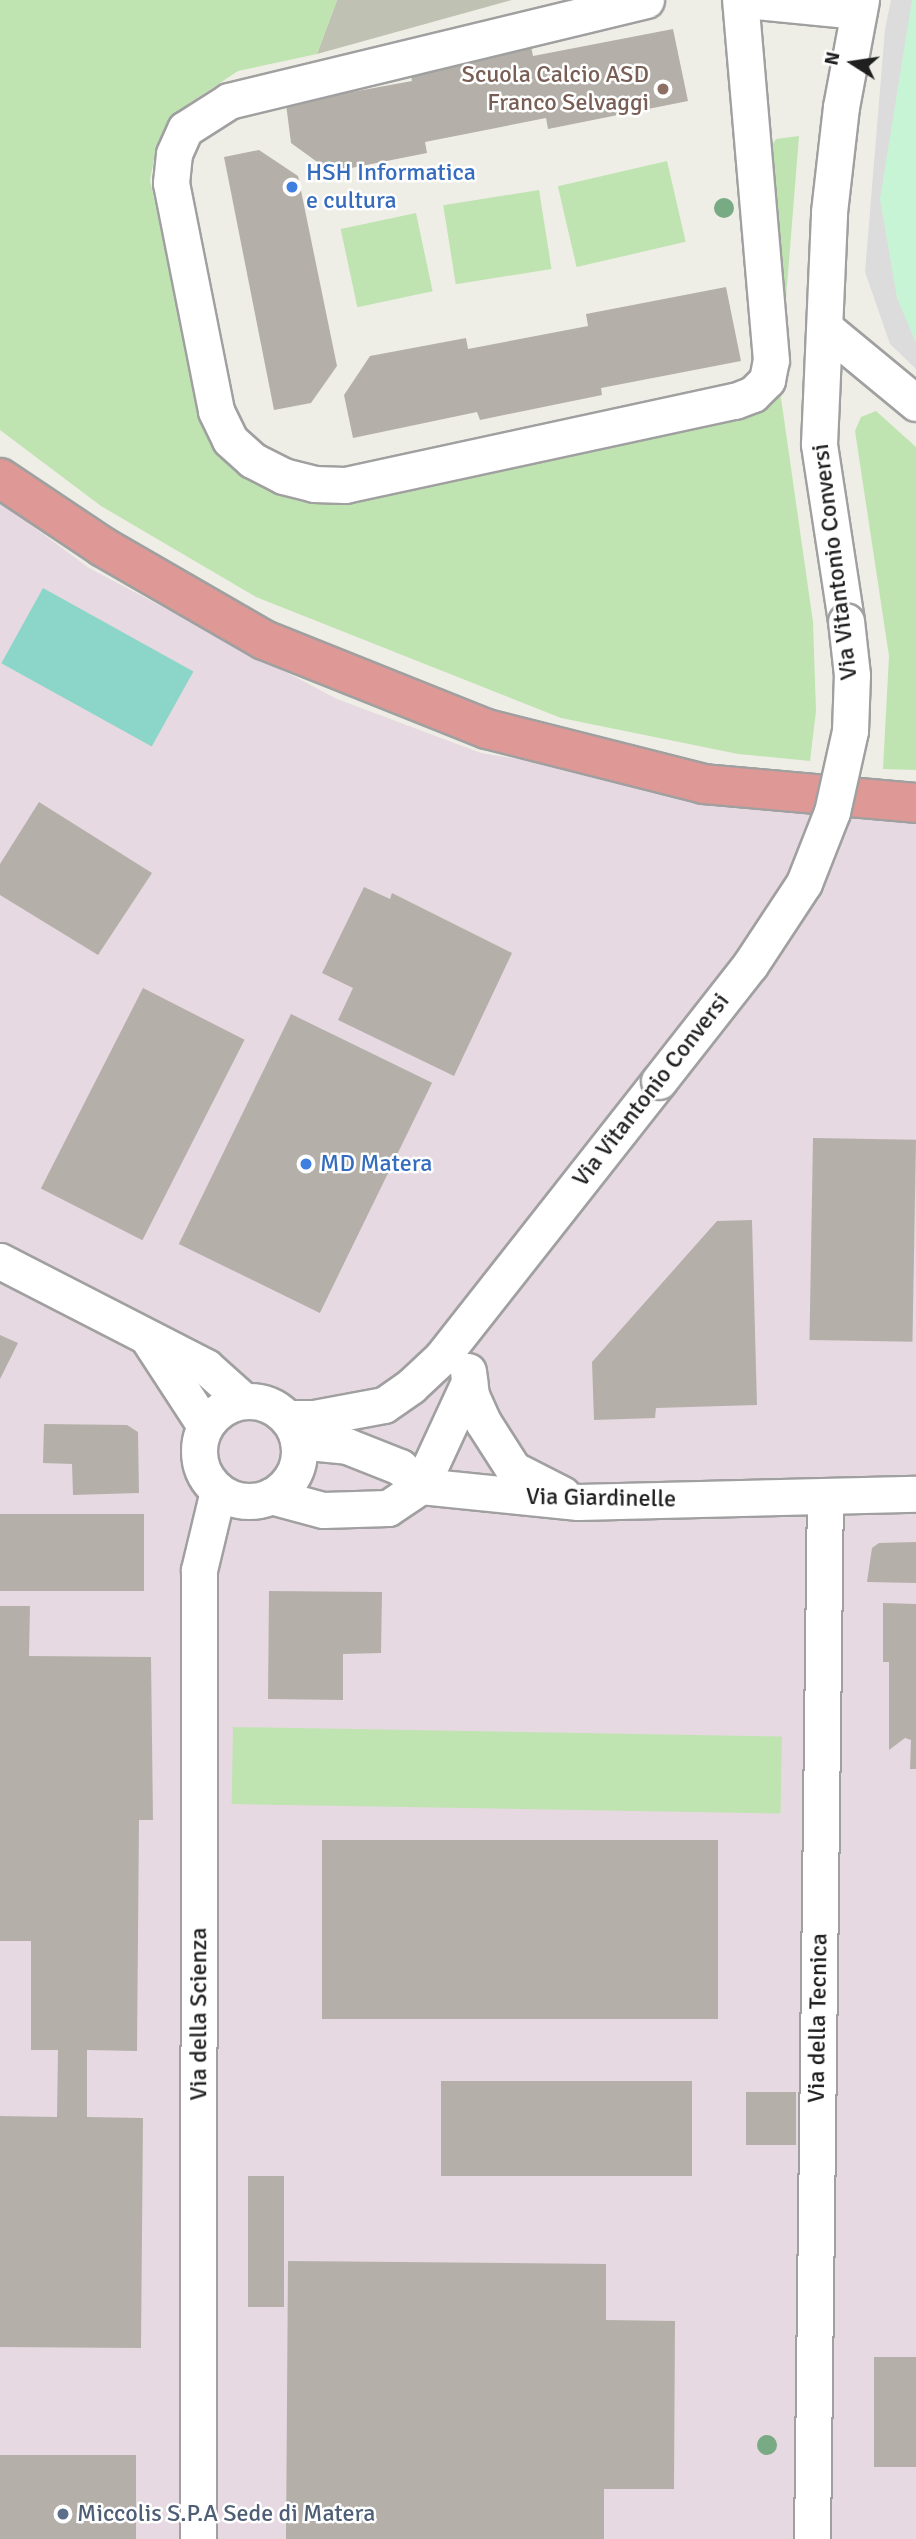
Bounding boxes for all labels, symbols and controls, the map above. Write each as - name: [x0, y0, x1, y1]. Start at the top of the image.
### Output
- north arrow: [818, 28, 888, 98]
- text: N: [819, 50, 846, 68]
- place label: Scuola Calcio ASD Franco Selvaggi: [462, 61, 649, 117]
- marker: Scuola Calcio ASD Franco Selvaggi: [655, 81, 671, 97]
- place label: HSH Informatica e cultura: [306, 159, 476, 215]
- marker: HSH Informatica e cultura: [284, 179, 300, 195]
- street label: Via Vitantonio Conversi: [806, 442, 864, 682]
- street label: Via Vitantonio Conversi: [567, 988, 735, 1192]
- place label: MD Matera: [320, 1150, 433, 1178]
- marker: MD Matera: [298, 1156, 314, 1172]
- street label: Via Giardinelle: [526, 1482, 676, 1514]
- street label: Via della Scienza: [185, 1927, 213, 2101]
- street label: Via della Tecnica: [802, 1933, 834, 2103]
- place label: Miccolis S.P.A Sede di Matera: [77, 2500, 375, 2528]
- marker: Miccolis S.P.A Sede di Matera: [55, 2506, 71, 2522]

